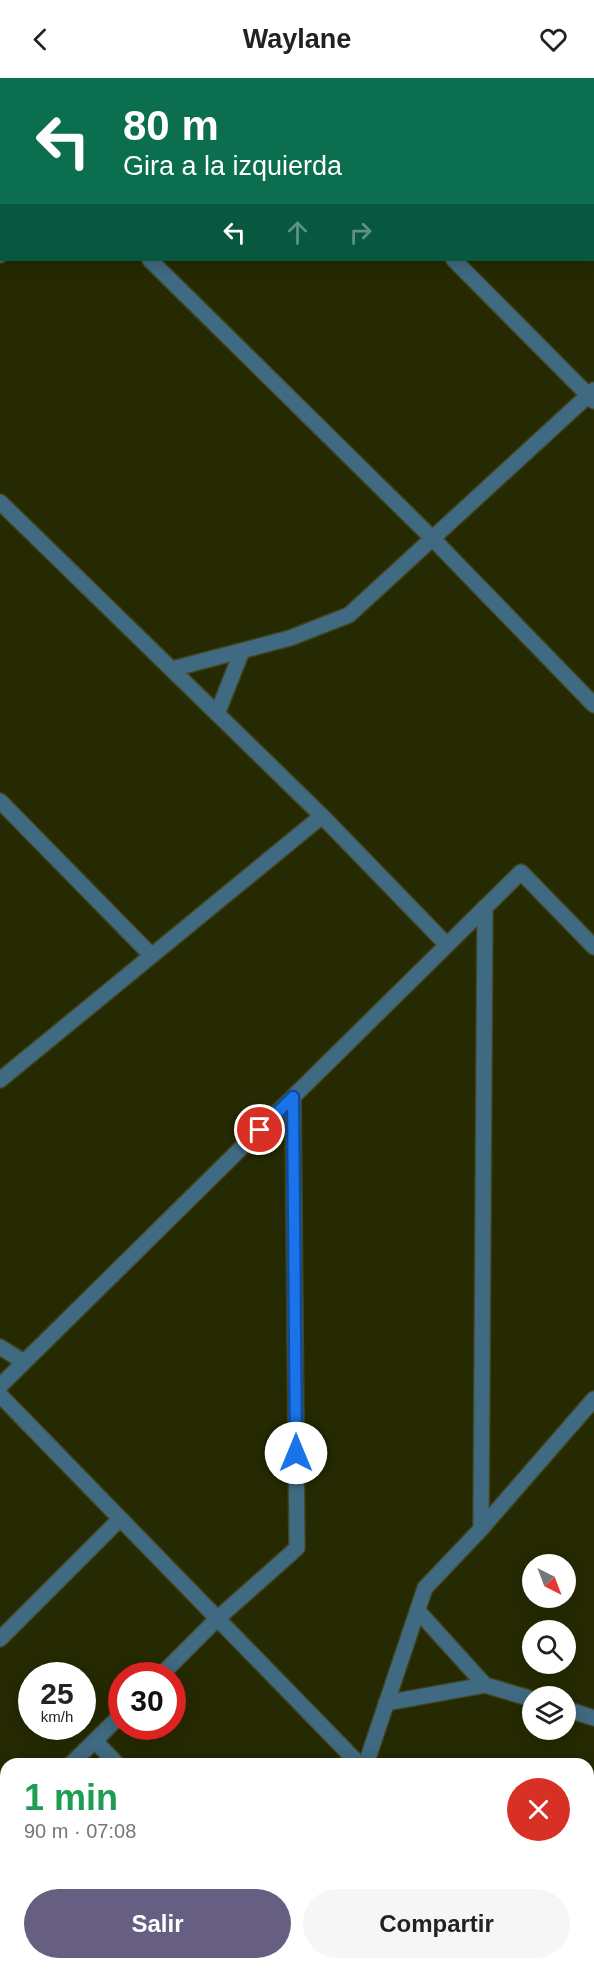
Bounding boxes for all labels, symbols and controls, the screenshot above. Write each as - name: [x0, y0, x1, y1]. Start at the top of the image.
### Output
- icon: back: [24, 23, 57, 56]
- icon: heart: [537, 23, 570, 56]
- text: Waylane: [243, 24, 351, 54]
- icon: left: [24, 102, 102, 180]
- text: 80 m: [123, 102, 219, 149]
- text: Gira a la izquierda: [123, 151, 342, 181]
- icon: left: [218, 216, 251, 249]
- icon: ahead: [281, 216, 314, 249]
- icon: right: [344, 216, 377, 249]
- pin: [234, 1104, 285, 1155]
- icon: arrive: [243, 1113, 276, 1146]
- position arrow: [264, 1421, 328, 1485]
- north arrow: [522, 1554, 576, 1608]
- map controls: [522, 1554, 576, 1740]
- button: search: [522, 1620, 576, 1674]
- speed limit sign: 30: [108, 1662, 186, 1740]
- text: 25: [40, 1677, 74, 1710]
- button: layers: [522, 1686, 576, 1740]
- text: km/h: [41, 1708, 73, 1725]
- text: 1 min: [24, 1777, 118, 1818]
- button: close: [507, 1778, 570, 1841]
- text: 90 m · 07:08: [24, 1820, 136, 1842]
- button: Salir: [24, 1889, 291, 1958]
- button: Compartir: [303, 1889, 570, 1958]

